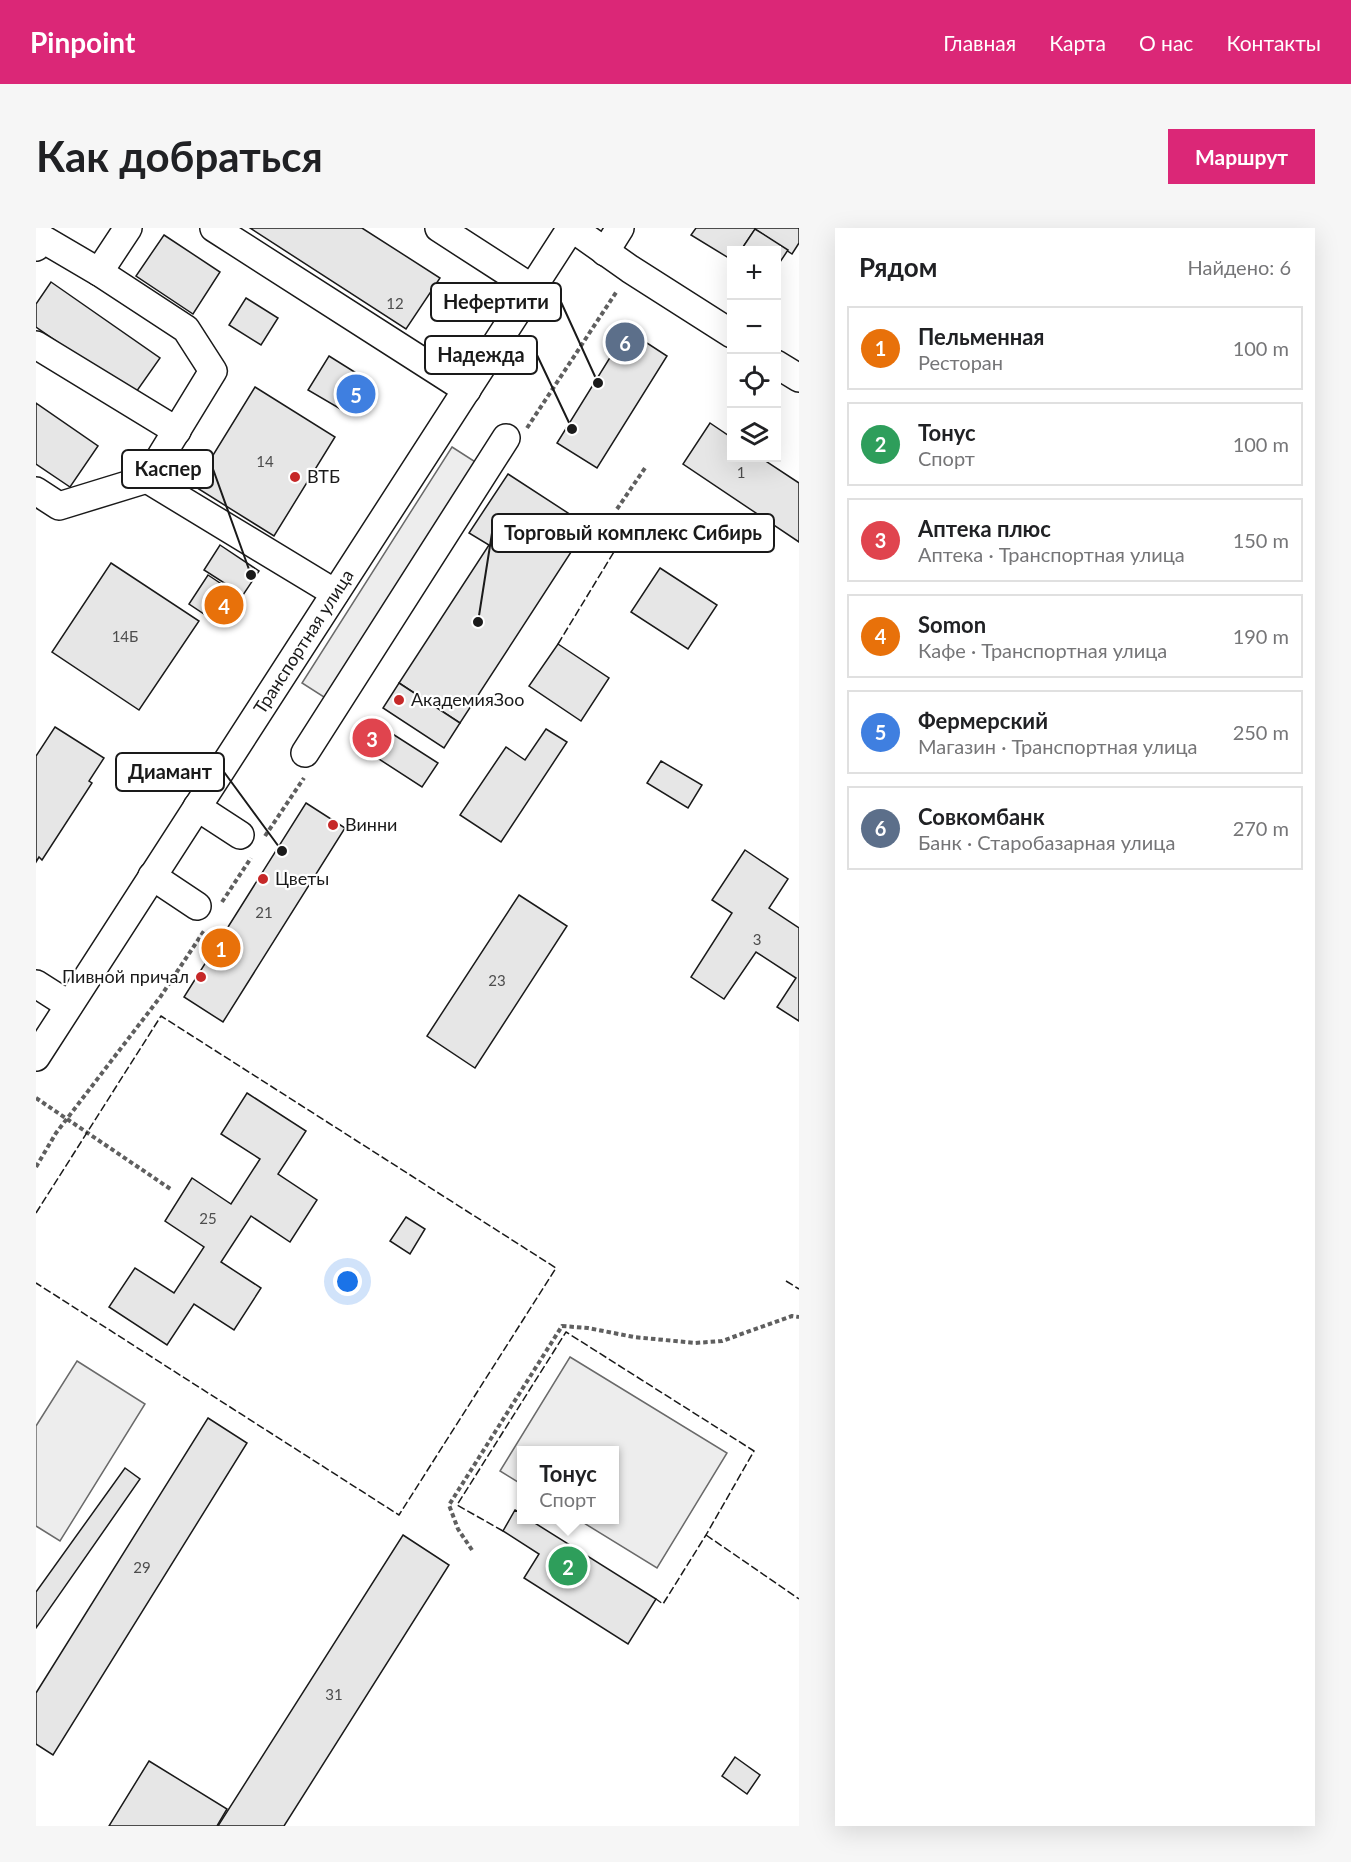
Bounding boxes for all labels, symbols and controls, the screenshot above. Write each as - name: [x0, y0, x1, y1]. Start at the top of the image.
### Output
- text: Pinpoint: [30, 25, 135, 59]
- text: Главная: [943, 30, 1016, 55]
- text: Карта: [1049, 30, 1106, 55]
- text: О нас: [1139, 30, 1193, 55]
- text: Контакты: [1226, 30, 1321, 55]
- button: Маршрут: [1168, 129, 1315, 184]
- text: Как добраться: [36, 131, 323, 181]
- map controls: [727, 246, 781, 462]
- button: +: [727, 246, 781, 300]
- text: Рядом: [859, 251, 937, 283]
- text: Найдено: 6: [1188, 255, 1291, 279]
- callout: Нефертити: [431, 283, 561, 321]
- text: Нефертити: [443, 289, 549, 313]
- house number: 12: [386, 294, 404, 312]
- button: −: [727, 300, 781, 354]
- pin: 6: [606, 320, 644, 364]
- text: Пельменная: [918, 323, 1045, 350]
- callout: Надежда: [425, 336, 537, 374]
- text: 1: [875, 336, 886, 360]
- text: 100 m: [1233, 336, 1289, 360]
- text: Надежда: [437, 342, 525, 366]
- text: Ресторан: [918, 350, 1003, 374]
- button: locate: [727, 354, 781, 408]
- pin: 5: [336, 372, 376, 416]
- button: layers: [727, 408, 781, 462]
- text: Тонус: [918, 419, 976, 446]
- text: 2: [875, 432, 886, 456]
- text: 100 m: [1233, 432, 1289, 456]
- text: Спорт: [918, 446, 975, 470]
- callout: Каспер: [122, 450, 213, 488]
- house number: 14: [256, 452, 274, 470]
- text: Каспер: [135, 456, 201, 480]
- house number: 1: [737, 463, 745, 481]
- place label: ВТБ: [307, 465, 340, 487]
- marker: ВТБ: [288, 470, 302, 484]
- callout: Торговый комплекс Сибирь: [492, 514, 774, 552]
- text: Аптека плюс: [918, 515, 1051, 542]
- text: Торговый комплекс Сибирь: [504, 520, 762, 544]
- text: 3: [875, 528, 886, 552]
- text: 150 m: [1233, 528, 1289, 552]
- text: Аптека · Транспортная улица: [918, 542, 1185, 566]
- street label: Транспортная улица: [248, 565, 358, 718]
- pin: 4: [204, 582, 243, 628]
- text: Somon: [918, 611, 986, 638]
- text: 4: [875, 624, 886, 648]
- text: 190 m: [1233, 624, 1289, 648]
- house number: 14Б: [112, 627, 138, 645]
- text: Кафе · Транспортная улица: [918, 638, 1167, 662]
- place label: АкадемияЗоо: [411, 688, 524, 710]
- marker: АкадемияЗоо: [392, 693, 406, 707]
- text: Фермерский: [918, 707, 1048, 734]
- pin: 3: [352, 716, 392, 760]
- text: 5: [875, 720, 886, 744]
- text: 250 m: [1233, 720, 1289, 744]
- text: Магазин · Транспортная улица: [918, 734, 1198, 758]
- callout: Диамант: [116, 753, 224, 791]
- text: Диамант: [128, 759, 213, 783]
- text: Совкомбанк: [918, 803, 1045, 830]
- place label: Винни: [345, 813, 397, 835]
- text: 6: [875, 816, 886, 840]
- text: 270 m: [1233, 816, 1289, 840]
- marker: Винни: [326, 818, 340, 832]
- text: Банк · Старобазарная улица: [918, 830, 1175, 854]
- place label: Цветы: [275, 867, 329, 889]
- marker: Цветы: [256, 872, 270, 886]
- house number: 21: [255, 903, 273, 921]
- pin: 1: [202, 926, 240, 970]
- house number: 3: [753, 930, 761, 948]
- place label: Пивной причал: [62, 965, 189, 987]
- marker: Пивной причал: [194, 970, 208, 984]
- house number: 23: [488, 971, 506, 989]
- house number: 25: [199, 1209, 217, 1227]
- your location: [333, 1267, 362, 1296]
- popup: [517, 1446, 619, 1524]
- text: Тонус: [539, 1460, 597, 1487]
- text: Спорт: [539, 1487, 596, 1511]
- pin: 2: [548, 1544, 588, 1588]
- house number: 29: [133, 1558, 151, 1576]
- house number: 31: [325, 1685, 343, 1703]

